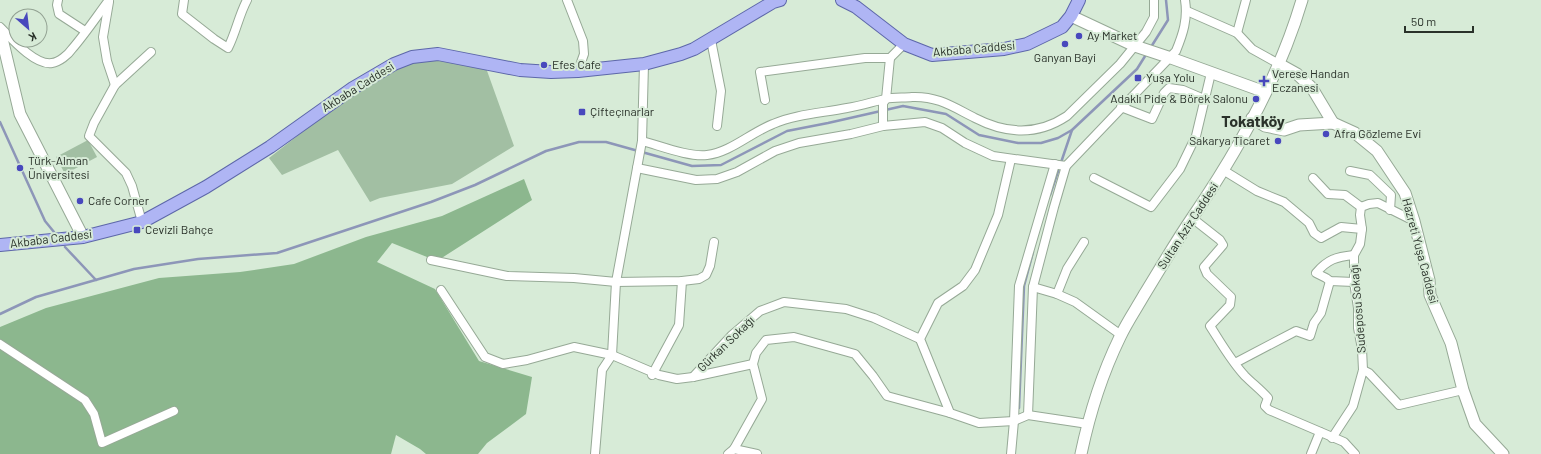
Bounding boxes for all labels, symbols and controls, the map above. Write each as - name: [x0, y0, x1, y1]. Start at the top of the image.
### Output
- north arrow: [8, 8, 48, 48]
- scale bar: [1405, 8, 1473, 34]
- text: 50 m: [1411, 14, 1436, 28]
- place label: Ay Market: [1087, 28, 1137, 42]
- text: K: [27, 30, 39, 45]
- marker: Ay Market: [1074, 31, 1084, 41]
- street label: Akbaba Caddesi: [932, 37, 1016, 59]
- marker: Ganyan Bayi: [1060, 39, 1070, 49]
- place label: Ganyan Bayi: [1034, 50, 1096, 64]
- place label: Efes Cafe: [552, 57, 601, 71]
- street label: Akbaba Caddesi: [319, 58, 396, 114]
- marker: Efes Cafe: [539, 60, 549, 70]
- place label: Verese Handan Eczanesi: [1272, 66, 1350, 94]
- place label: Yuşa Yolu: [1146, 70, 1195, 84]
- marker: Yuşa Yolu: [1133, 73, 1143, 83]
- marker: Verese Handan Eczanesi: [1259, 76, 1269, 86]
- place label: Adaklı Pide & Börek Salonu: [1110, 91, 1248, 105]
- marker: Adaklı Pide & Börek Salonu: [1251, 94, 1261, 104]
- place label: Çifteçınarlar: [590, 104, 655, 118]
- marker: Çifteçınarlar: [577, 107, 587, 117]
- district label: Tokatköy: [1221, 111, 1285, 130]
- place label: Afra Gözleme Evi: [1334, 126, 1421, 140]
- marker: Afra Gözleme Evi: [1321, 129, 1331, 139]
- place label: Sakarya Ticaret: [1189, 133, 1270, 147]
- marker: Sakarya Ticaret: [1273, 136, 1283, 146]
- place label: Türk-Alman Üniversitesi: [28, 153, 90, 181]
- marker: Türk-Alman Üniversitesi: [15, 163, 25, 173]
- street label: Sultan Aziz Caddesi: [1154, 179, 1220, 271]
- place label: Cafe Corner: [88, 193, 150, 207]
- marker: Cafe Corner: [75, 196, 85, 206]
- street label: Hazreti Yuşa Caddesi: [1400, 196, 1442, 305]
- place label: Cevizli Bahçe: [145, 222, 213, 236]
- marker: Cevizli Bahçe: [132, 225, 142, 235]
- street label: Akbaba Caddesi: [9, 226, 93, 250]
- street label: Sudeposu Sokağı: [1346, 264, 1368, 354]
- street label: Gürkan Sokağı: [694, 313, 757, 374]

